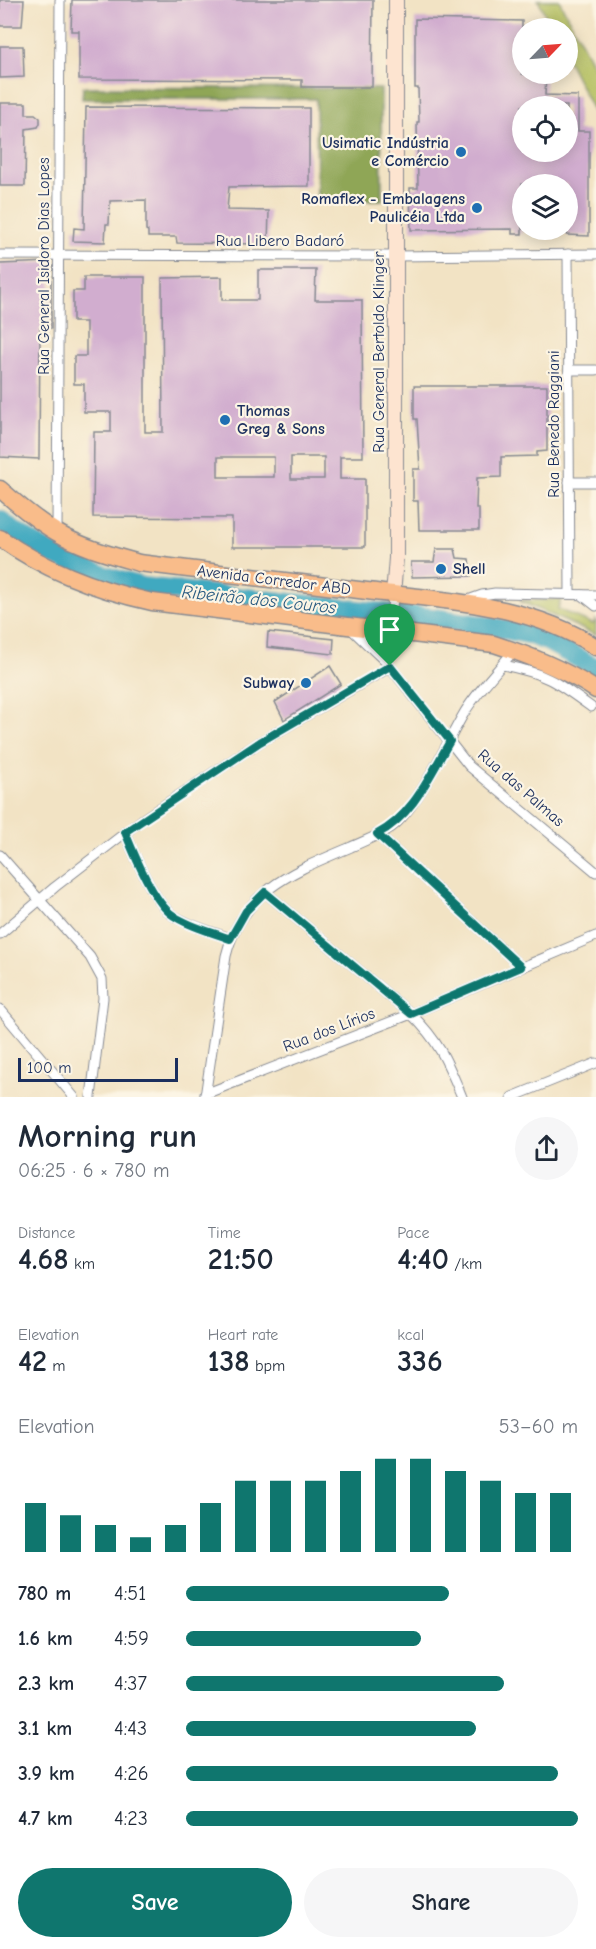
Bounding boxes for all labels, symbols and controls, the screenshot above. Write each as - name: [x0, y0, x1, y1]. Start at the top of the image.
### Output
- north arrow: [512, 18, 578, 84]
- map controls: [512, 18, 578, 240]
- button: locate: [512, 96, 578, 162]
- place label: Usimatic Indústria e Comércio: [322, 134, 449, 170]
- marker: Usimatic Indústria e Comércio: [454, 145, 468, 159]
- street label: Rua General Isidoro Dias Lopes: [35, 157, 53, 375]
- button: layers: [512, 174, 578, 240]
- place label: Romaflex - Embalagens Paulicéia Ltda: [301, 190, 465, 226]
- marker: Romaflex - Embalagens Paulicéia Ltda: [470, 201, 484, 215]
- street label: Rua Libero Badaró: [216, 232, 344, 250]
- street label: Rua General Bertoldo Klinger: [370, 251, 388, 453]
- street label: Rua Benedo Raggiani: [545, 350, 563, 498]
- place label: Thomas Greg & Sons: [237, 402, 325, 438]
- marker: Thomas Greg & Sons: [218, 413, 232, 427]
- place label: Shell: [453, 560, 486, 578]
- street label: Avenida Corredor ABD: [196, 562, 352, 598]
- marker: Shell: [434, 562, 448, 576]
- water label: Ribeirão dos Couros: [181, 581, 338, 619]
- pin: [364, 604, 415, 666]
- icon: arrive: [373, 613, 406, 646]
- place label: Subway: [243, 674, 295, 692]
- marker: Subway: [299, 676, 313, 690]
- street label: Rua das Palmas: [474, 746, 568, 831]
- street label: Rua dos Lírios: [281, 1004, 378, 1056]
- scale bar: [18, 1055, 178, 1082]
- text: 100 m: [27, 1059, 71, 1077]
- text: Morning run: [18, 1117, 197, 1155]
- button: share: [515, 1117, 578, 1180]
- text: 06:25 · 6 × 780 m: [18, 1159, 170, 1182]
- text: Distance: [18, 1224, 75, 1242]
- text: Time: [208, 1224, 241, 1242]
- text: Pace: [397, 1224, 430, 1242]
- text: 4.68: [18, 1242, 69, 1277]
- text: 21:50: [208, 1242, 274, 1277]
- text: 4:40: [397, 1242, 449, 1277]
- text: km: [69, 1255, 95, 1273]
- text: /km: [449, 1255, 482, 1273]
- text: Elevation: [18, 1326, 79, 1344]
- text: Heart rate: [208, 1326, 278, 1344]
- text: kcal: [397, 1326, 424, 1344]
- text: 42: [18, 1344, 47, 1379]
- text: 138: [208, 1344, 250, 1379]
- text: 336: [397, 1344, 443, 1379]
- text: m: [47, 1357, 66, 1375]
- text: bpm: [250, 1357, 285, 1375]
- text: Elevation: [18, 1415, 95, 1438]
- text: 53–60 m: [499, 1415, 578, 1438]
- text: 780 m: [18, 1582, 71, 1605]
- text: 4:51: [114, 1582, 146, 1605]
- text: 1.6 km: [18, 1627, 73, 1650]
- text: 4:59: [114, 1627, 149, 1650]
- text: 2.3 km: [18, 1672, 74, 1695]
- text: 4:37: [114, 1672, 147, 1695]
- text: 3.1 km: [18, 1717, 72, 1740]
- text: 4:43: [114, 1717, 147, 1740]
- text: 3.9 km: [18, 1762, 75, 1785]
- text: 4:26: [114, 1762, 149, 1785]
- text: 4.7 km: [18, 1807, 73, 1830]
- text: 4:23: [114, 1807, 148, 1830]
- button: Save: [18, 1868, 292, 1937]
- button: Share: [304, 1868, 578, 1937]

